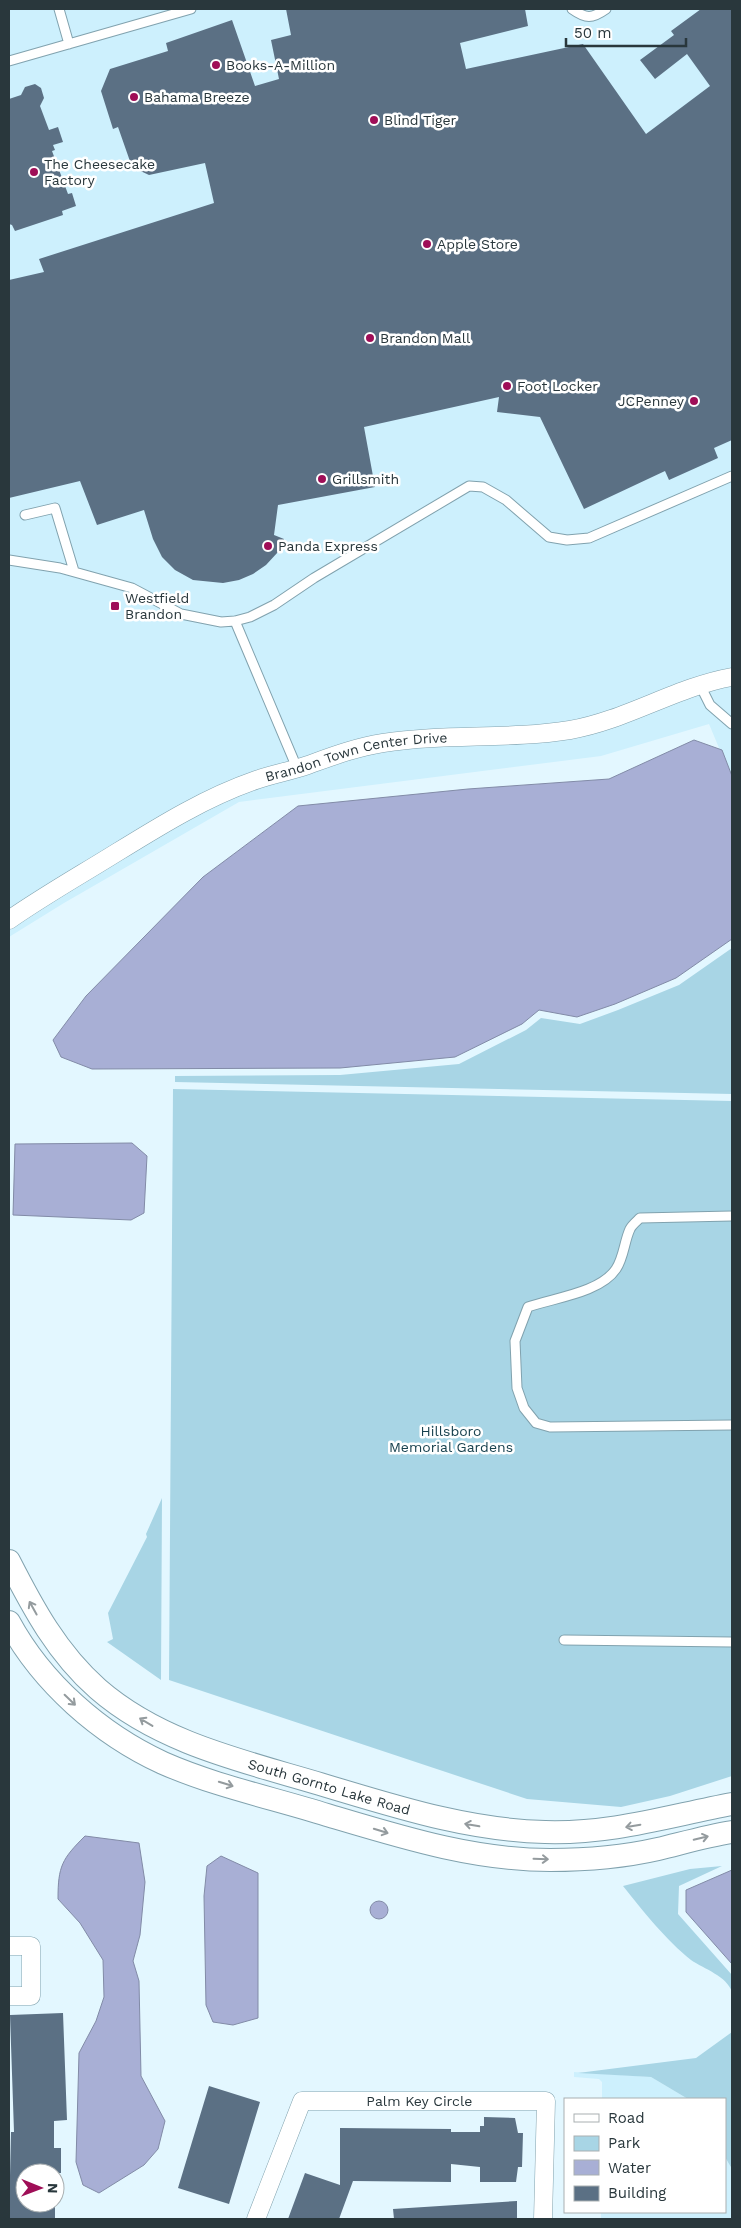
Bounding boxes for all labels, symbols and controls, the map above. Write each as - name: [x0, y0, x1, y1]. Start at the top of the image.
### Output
- scale bar: [566, 15, 686, 47]
- text: 50 m: [574, 24, 611, 42]
- place label: Books-A-Million: [226, 57, 335, 73]
- marker: Books-A-Million: [210, 59, 222, 71]
- place label: Bahama Breeze: [144, 89, 250, 105]
- marker: Bahama Breeze: [128, 91, 140, 103]
- place label: Blind Tiger: [384, 112, 456, 128]
- marker: Blind Tiger: [368, 114, 380, 126]
- place label: The Cheesecake Factory: [44, 156, 155, 188]
- marker: The Cheesecake Factory: [28, 166, 40, 178]
- place label: Apple Store: [437, 236, 518, 252]
- marker: Apple Store: [421, 238, 433, 250]
- place label: Brandon Mall: [380, 330, 471, 346]
- marker: Brandon Mall: [364, 332, 376, 344]
- place label: Foot Locker: [517, 378, 598, 394]
- marker: Foot Locker: [501, 380, 513, 392]
- place label: JCPenney: [618, 393, 685, 409]
- marker: JCPenney: [688, 395, 700, 407]
- place label: Grillsmith: [332, 471, 399, 487]
- marker: Grillsmith: [316, 473, 328, 485]
- place label: Panda Express: [278, 538, 378, 554]
- marker: Panda Express: [262, 540, 274, 552]
- place label: Westfield Brandon: [125, 590, 189, 622]
- marker: Westfield Brandon: [109, 600, 121, 612]
- street label: Brandon Town Center Drive: [263, 729, 448, 785]
- park label: Hillsboro Memorial Gardens: [389, 1423, 513, 1455]
- one-way arrow: [28, 1601, 38, 1616]
- one-way arrow: [63, 1694, 76, 1706]
- one-way arrow: [139, 1717, 153, 1727]
- street label: South Gornto Lake Road: [246, 1755, 412, 1818]
- one-way arrow: [217, 1780, 233, 1790]
- one-way arrow: [464, 1820, 480, 1830]
- one-way arrow: [626, 1821, 642, 1831]
- one-way arrow: [373, 1826, 389, 1836]
- one-way arrow: [693, 1833, 709, 1842]
- one-way arrow: [532, 1855, 548, 1864]
- street label: Palm Key Circle: [366, 2093, 472, 2109]
- legend: [564, 2098, 726, 2213]
- text: Road: [608, 2109, 645, 2127]
- text: Park: [608, 2134, 641, 2152]
- text: Water: [608, 2159, 651, 2177]
- north arrow: [15, 2163, 65, 2213]
- text: N: [45, 2183, 61, 2194]
- text: Building: [608, 2184, 666, 2202]

